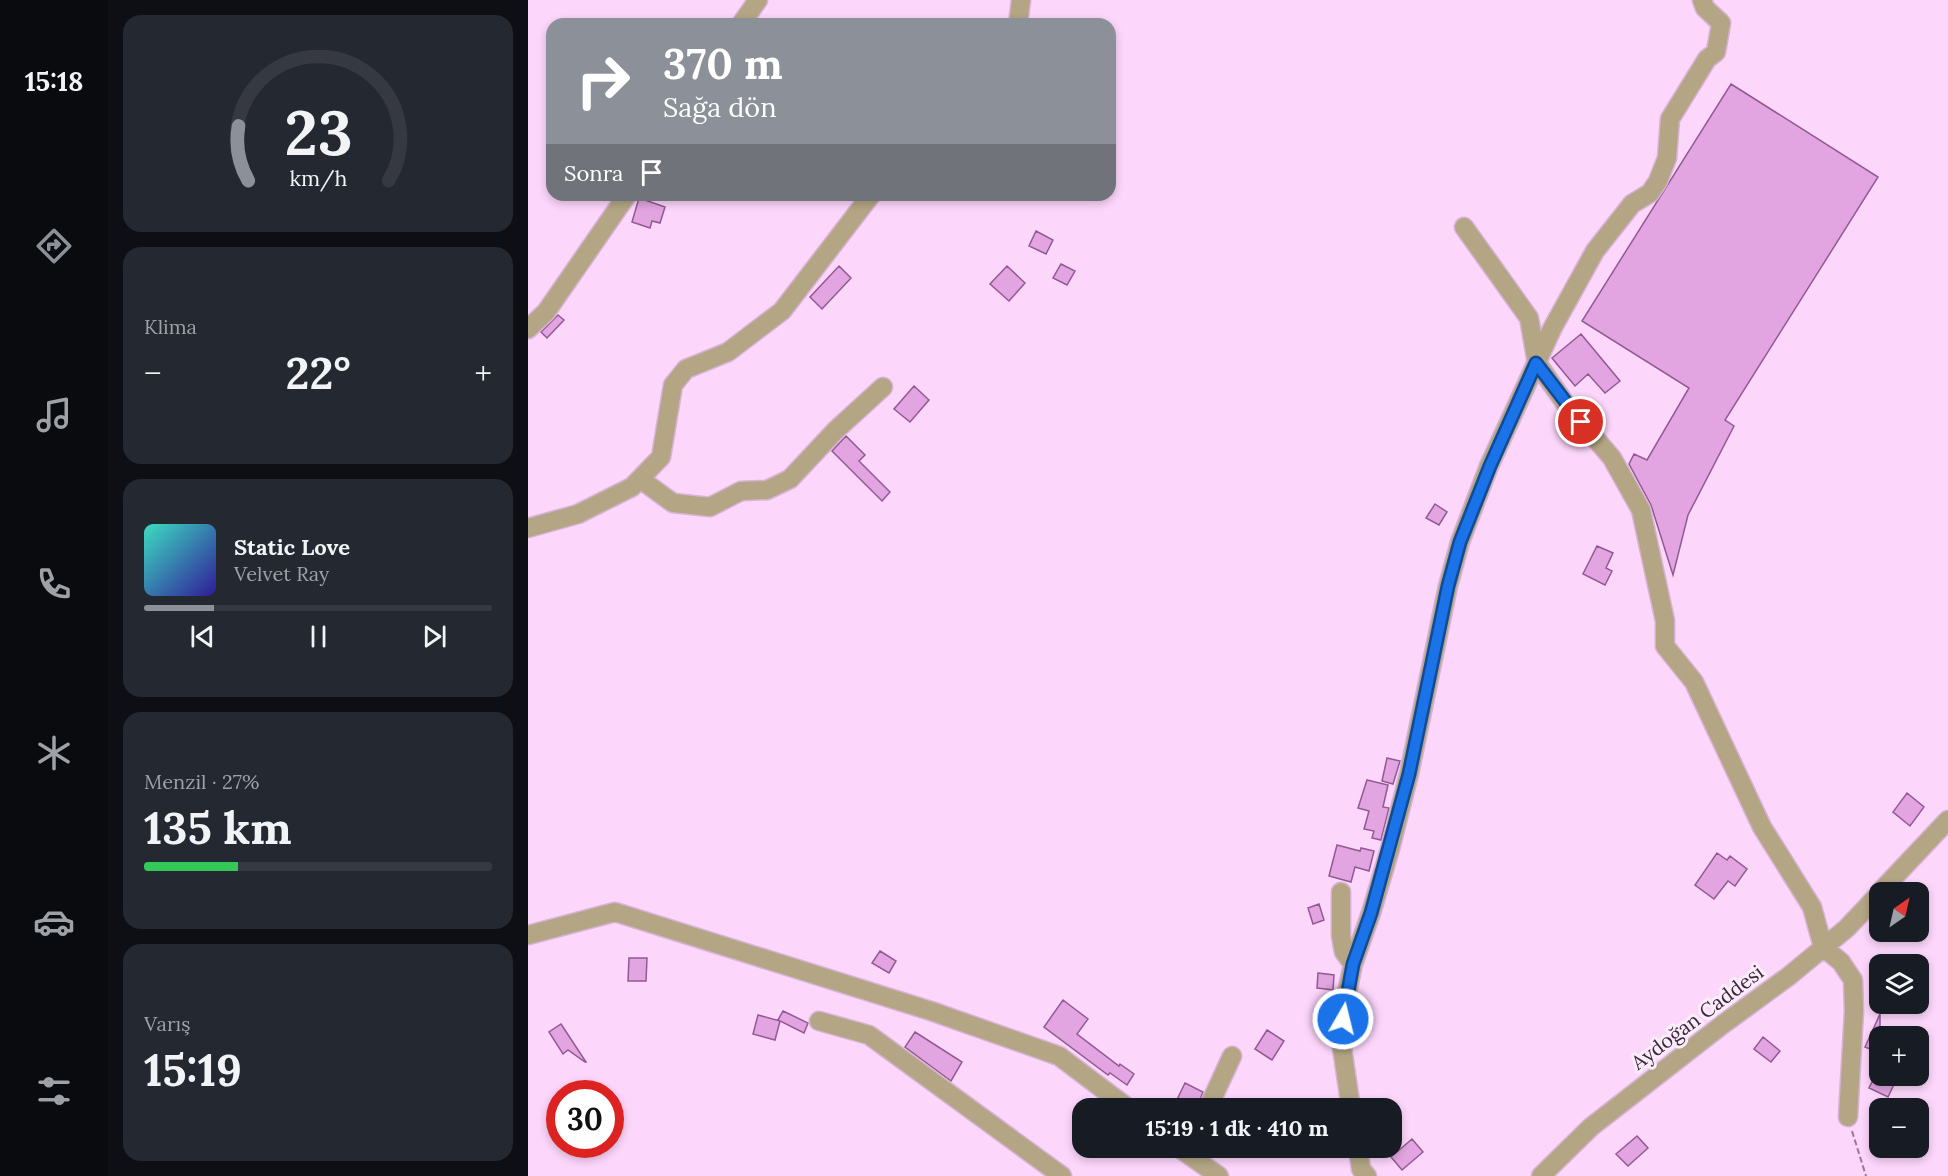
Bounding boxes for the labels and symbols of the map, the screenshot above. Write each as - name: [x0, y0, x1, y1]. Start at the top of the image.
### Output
- pin: [1555, 396, 1606, 447]
- north arrow: [1869, 882, 1929, 942]
- street label: Aydoğan Caddesi: [1625, 959, 1768, 1075]
- position arrow: [1311, 987, 1375, 1051]
- speed limit sign: 30: [546, 1080, 624, 1158]

